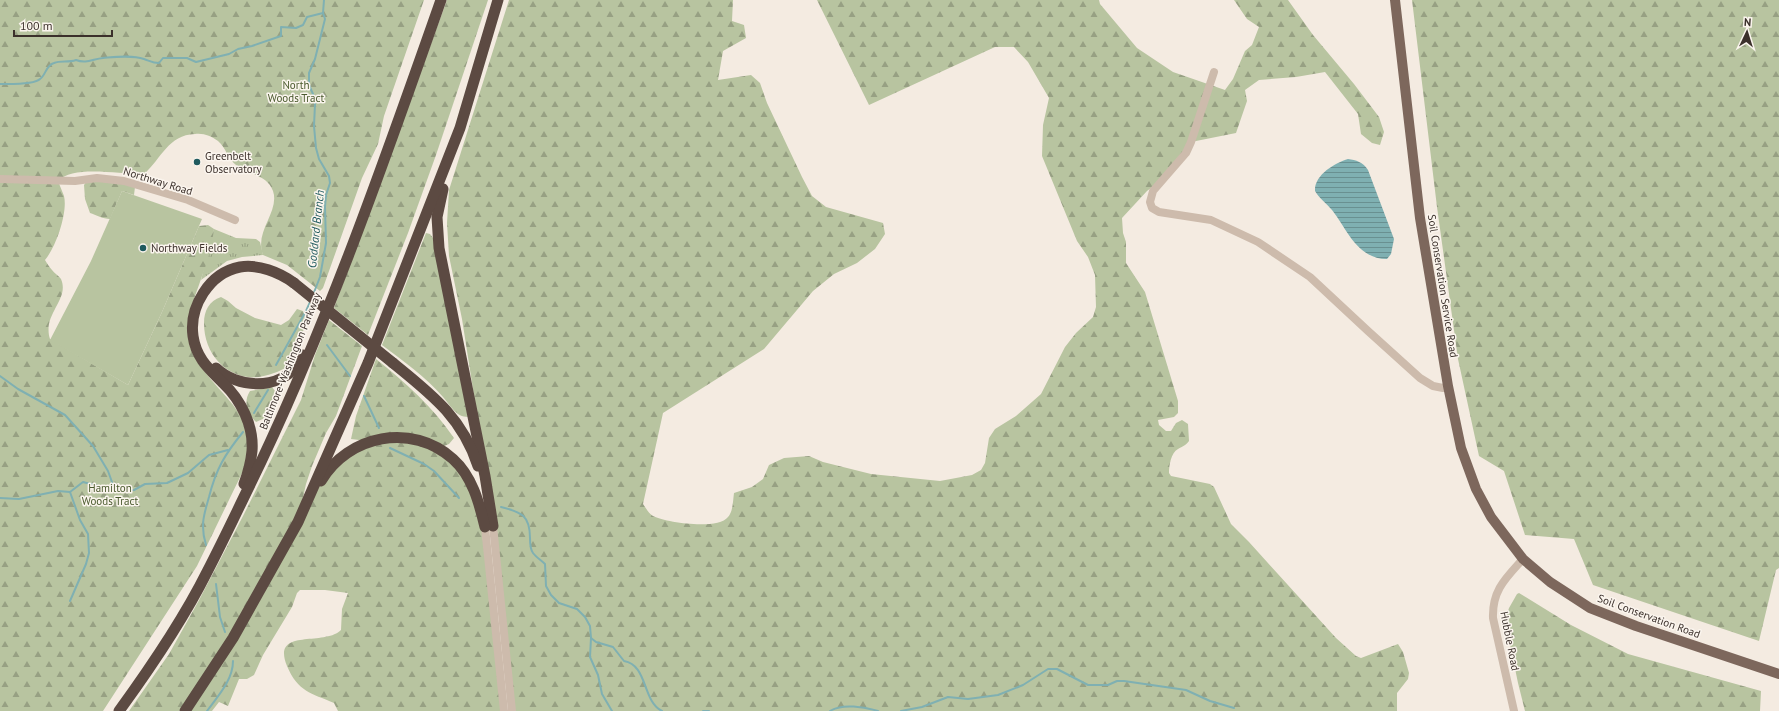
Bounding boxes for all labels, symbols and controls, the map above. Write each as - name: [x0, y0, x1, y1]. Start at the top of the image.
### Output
- scale bar: [14, 12, 112, 38]
- north arrow: [1727, 12, 1767, 52]
- text: N: [1744, 15, 1752, 29]
- text: 100 m: [20, 18, 53, 33]
- park label: North Woods Tract: [268, 78, 324, 105]
- place label: Greenbelt Observatory: [205, 149, 262, 176]
- marker: Greenbelt Observatory: [192, 157, 202, 167]
- street label: Northway Road: [122, 164, 194, 198]
- water label: Goddard Branch: [304, 189, 327, 269]
- street label: Soil Conservation Service Road: [1425, 213, 1461, 359]
- place label: Northway Fields: [151, 241, 228, 255]
- marker: Northway Fields: [138, 243, 148, 253]
- street label: Baltimore-Washington Parkway: [256, 289, 324, 432]
- park label: Hamilton Woods Tract: [82, 481, 138, 508]
- street label: Soil Conservation Road: [1596, 591, 1702, 641]
- street label: Hubble Road: [1497, 610, 1523, 672]

